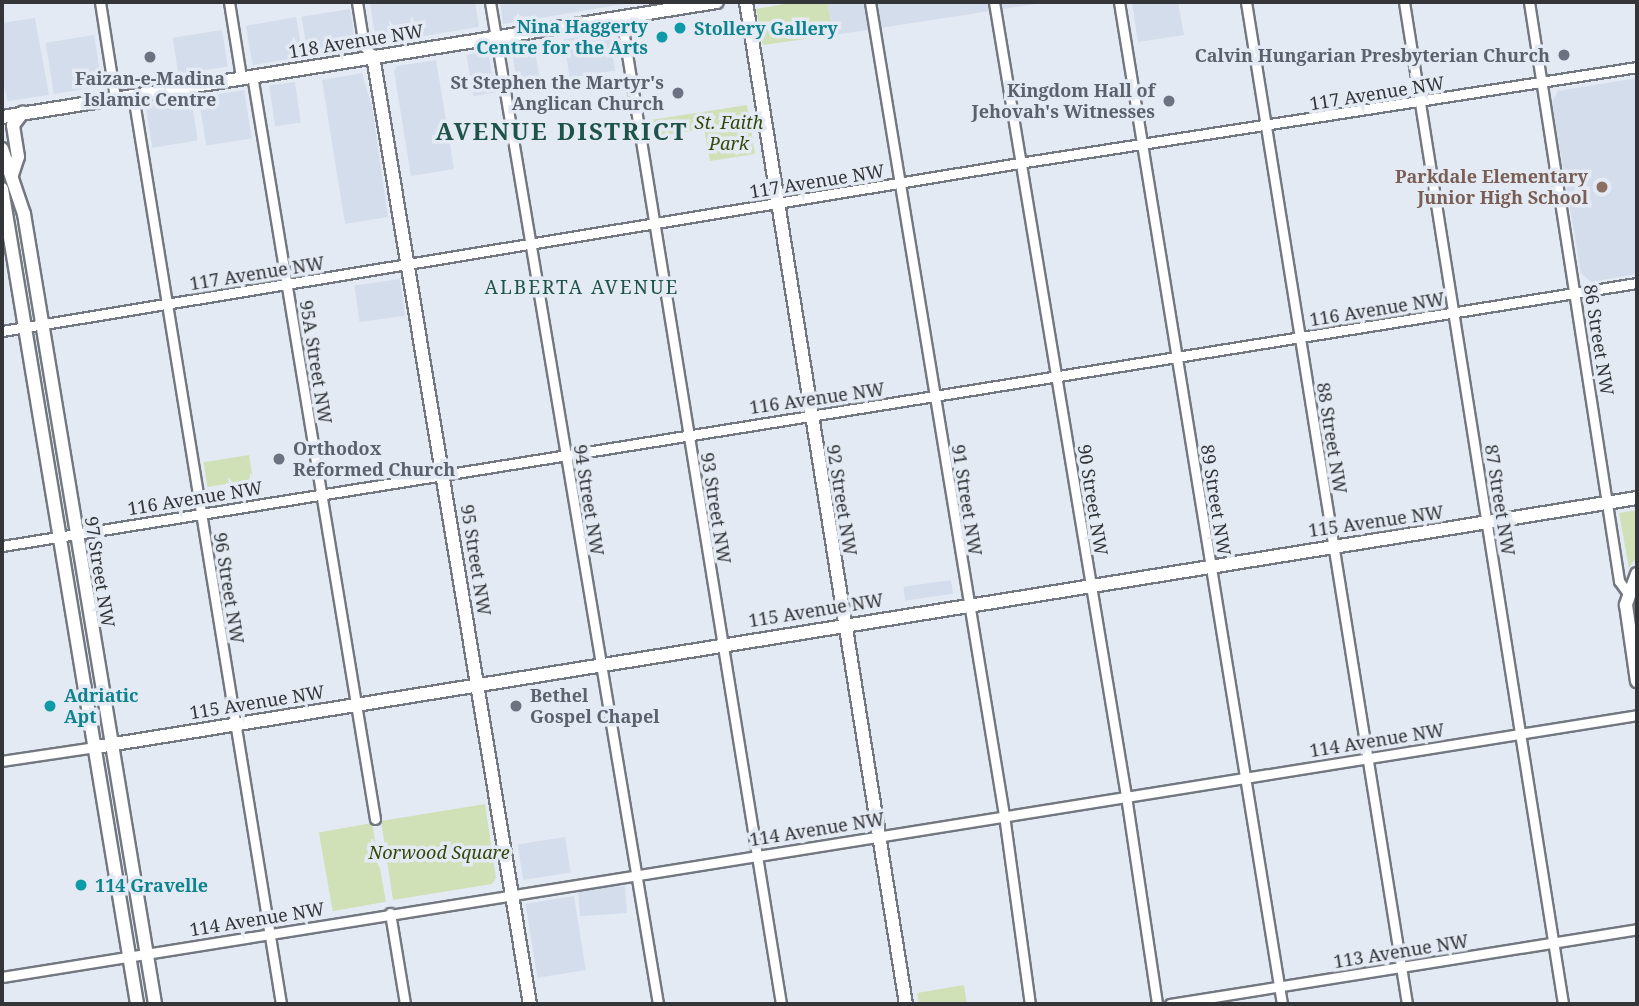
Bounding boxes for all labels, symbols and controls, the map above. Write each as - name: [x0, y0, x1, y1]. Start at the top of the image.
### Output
- place label: Nina Haggerty Centre for the Arts: [476, 16, 648, 58]
- place label: Stollery Gallery: [694, 17, 838, 39]
- street label: 118 Avenue NW: [287, 20, 425, 62]
- marker: Stollery Gallery: [672, 20, 688, 36]
- marker: Nina Haggerty Centre for the Arts: [654, 29, 670, 45]
- place label: Calvin Hungarian Presbyterian Church: [1195, 44, 1550, 66]
- marker: Calvin Hungarian Presbyterian Church: [1556, 47, 1572, 63]
- marker: Faizan-e-Madina Islamic Centre: [142, 49, 158, 65]
- place label: Faizan-e-Madina Islamic Centre: [75, 68, 225, 110]
- place label: St Stephen the Martyr's Anglican Church: [450, 72, 664, 114]
- street label: 117 Avenue NW: [1308, 72, 1446, 114]
- place label: Kingdom Hall of Jehovah's Witnesses: [972, 80, 1155, 122]
- marker: St Stephen the Martyr's Anglican Church: [670, 85, 686, 101]
- marker: Kingdom Hall of Jehovah's Witnesses: [1161, 93, 1177, 109]
- park label: St. Faith Park: [695, 112, 763, 154]
- district label: AVENUE DISTRICT: [437, 117, 687, 145]
- street label: 117 Avenue NW: [748, 160, 886, 202]
- place label: Parkdale Elementary Junior High School: [1395, 166, 1588, 208]
- marker: Parkdale Elementary Junior High School: [1594, 179, 1610, 195]
- street label: 117 Avenue NW: [188, 252, 326, 294]
- district label: ALBERTA AVENUE: [486, 277, 678, 299]
- street label: 86 Street NW: [1580, 283, 1618, 397]
- street label: 116 Avenue NW: [1308, 288, 1446, 330]
- street label: 95A Street NW: [296, 299, 336, 425]
- street label: 116 Avenue NW: [748, 378, 886, 418]
- street label: 88 Street NW: [1313, 381, 1351, 495]
- place label: Orthodox Reformed Church: [293, 438, 455, 480]
- street label: 94 Street NW: [570, 443, 608, 557]
- street label: 92 Street NW: [823, 443, 861, 557]
- street label: 91 Street NW: [948, 443, 986, 557]
- street label: 90 Street NW: [1074, 443, 1112, 557]
- street label: 89 Street NW: [1197, 443, 1235, 557]
- street label: 87 Street NW: [1481, 443, 1519, 557]
- marker: Orthodox Reformed Church: [271, 451, 287, 467]
- street label: 93 Street NW: [697, 451, 735, 565]
- street label: 116 Avenue NW: [126, 477, 264, 519]
- street label: 115 Avenue NW: [1307, 501, 1445, 541]
- street label: 95 Street NW: [457, 503, 495, 617]
- street label: 97 Street NW: [81, 515, 119, 629]
- street label: 96 Street NW: [210, 531, 248, 645]
- street label: 115 Avenue NW: [747, 589, 885, 631]
- street label: 115 Avenue NW: [188, 681, 326, 723]
- place label: Adriatic Apt: [64, 685, 139, 728]
- place label: Bethel Gospel Chapel: [530, 685, 660, 728]
- marker: Adriatic Apt: [42, 698, 58, 714]
- marker: Bethel Gospel Chapel: [508, 698, 524, 714]
- street label: 114 Avenue NW: [1308, 719, 1446, 761]
- street label: 114 Avenue NW: [748, 808, 886, 850]
- park label: Norwood Square: [368, 841, 510, 863]
- place label: 114 Gravelle: [95, 874, 208, 896]
- marker: 114 Gravelle: [73, 877, 89, 893]
- street label: 114 Avenue NW: [188, 898, 326, 940]
- street label: 113 Avenue NW: [1332, 930, 1470, 972]

